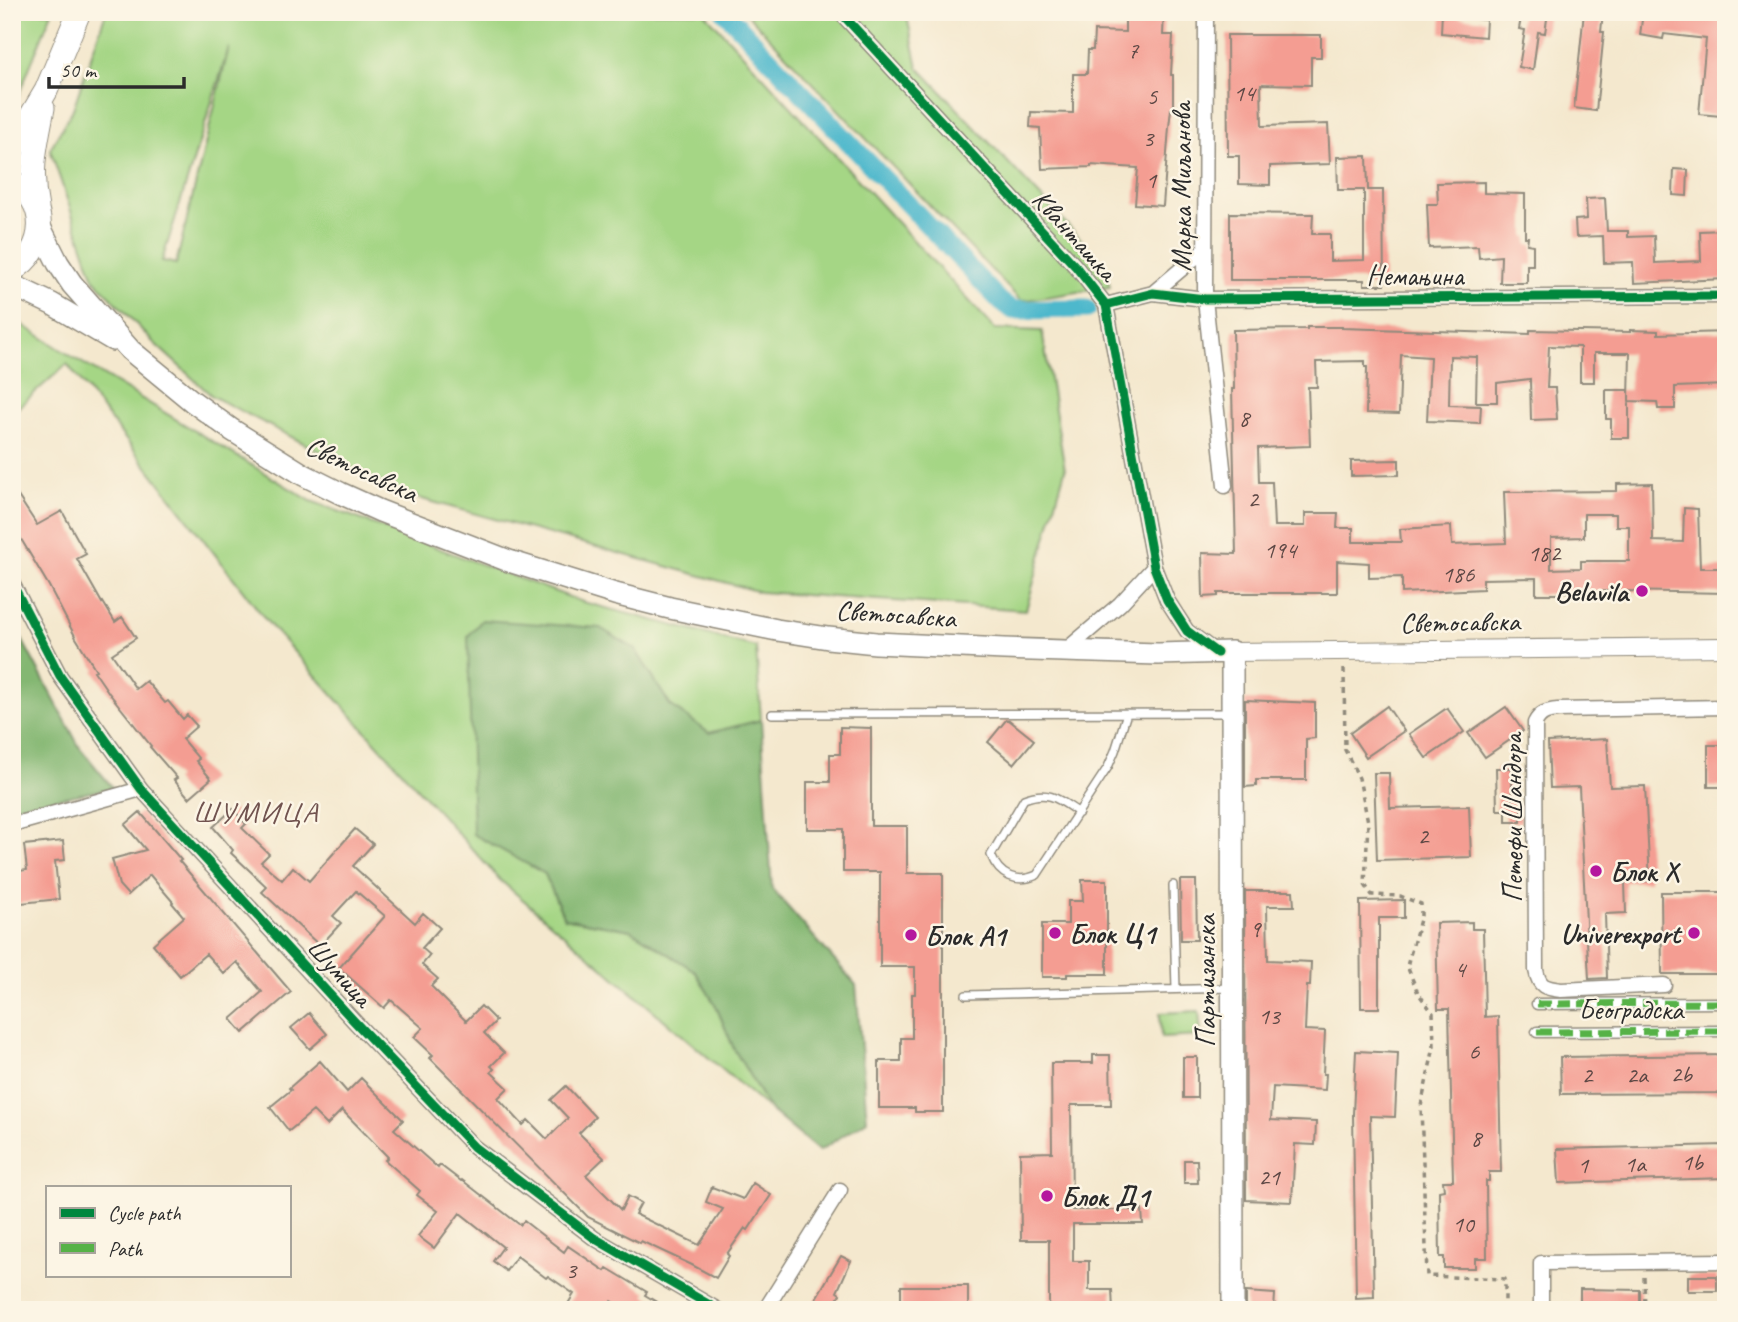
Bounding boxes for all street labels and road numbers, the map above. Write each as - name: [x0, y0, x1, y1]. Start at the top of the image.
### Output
- street label: Марка Миљанова: [1164, 100, 1199, 272]
- street label: Кванташка: [1025, 182, 1127, 290]
- street label: Немањина: [1367, 258, 1465, 293]
- street label: Светосавска: [300, 428, 425, 511]
- street label: Светосавска: [835, 592, 959, 636]
- street label: Светосавска: [1400, 603, 1522, 641]
- street label: Петефи Шандора: [1495, 731, 1530, 902]
- street label: Партизанска: [1188, 913, 1223, 1047]
- street label: Шумица: [300, 930, 382, 1016]
- street label: Београдска: [1579, 992, 1685, 1027]

